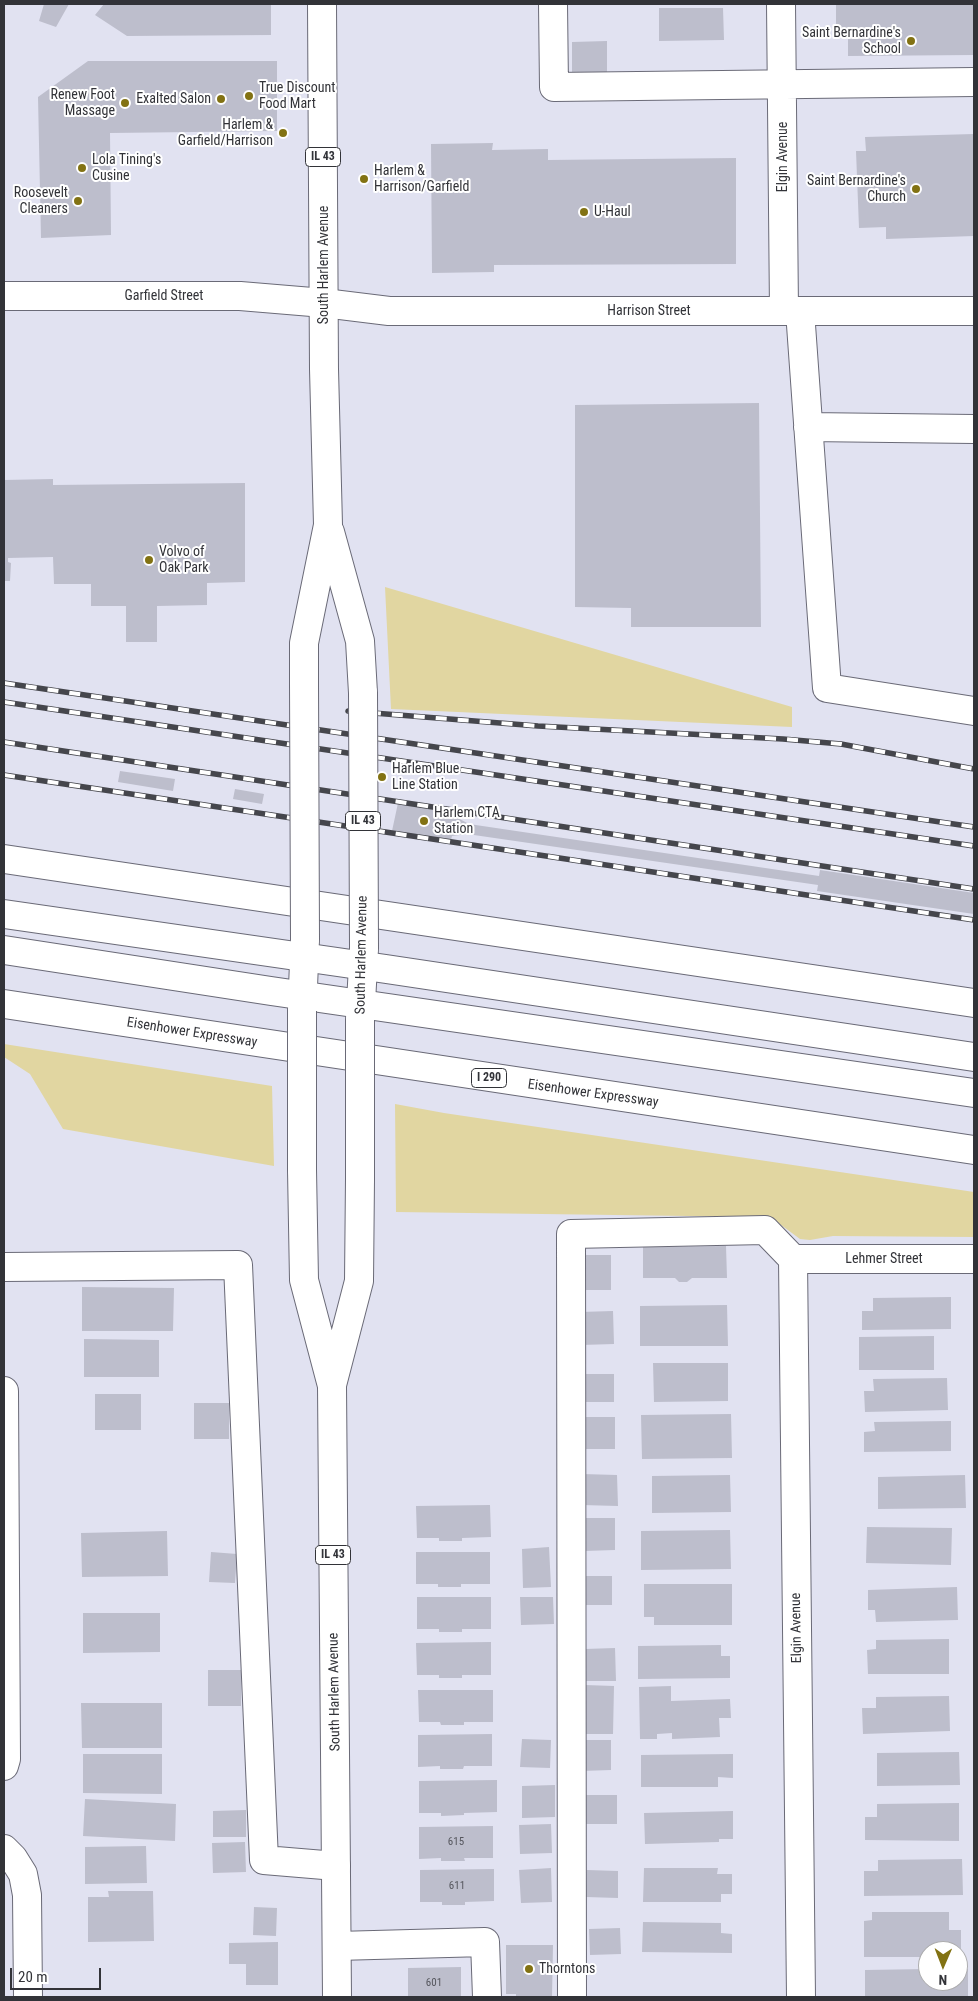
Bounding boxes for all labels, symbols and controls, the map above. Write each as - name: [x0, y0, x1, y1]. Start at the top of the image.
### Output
- place label: Saint Bernardine's School: [802, 25, 901, 58]
- marker: Saint Bernardine's School: [905, 35, 917, 47]
- place label: True Discount Food Mart: [259, 80, 335, 112]
- place label: Renew Foot Massage: [51, 87, 115, 120]
- marker: True Discount Food Mart: [243, 90, 255, 102]
- place label: Exalted Salon: [136, 91, 211, 107]
- marker: Exalted Salon: [215, 93, 227, 105]
- marker: Renew Foot Massage: [119, 97, 131, 109]
- place label: Harlem & Garfield/Harrison: [178, 117, 273, 150]
- street label: Elgin Avenue: [775, 122, 791, 192]
- marker: Harlem & Garfield/Harrison: [277, 127, 289, 139]
- road number: IL 43: [306, 148, 340, 166]
- place label: Lola Tining's Cusine: [92, 152, 161, 184]
- marker: Lola Tining's Cusine: [76, 162, 88, 174]
- place label: Harlem & Harrison/Garfield: [374, 163, 469, 196]
- marker: Harlem & Harrison/Garfield: [358, 173, 370, 185]
- place label: Saint Bernardine's Church: [807, 173, 906, 206]
- marker: Saint Bernardine's Church: [910, 183, 922, 195]
- place label: Roosevelt Cleaners: [14, 185, 68, 218]
- marker: Roosevelt Cleaners: [72, 195, 84, 207]
- place label: U-Haul: [594, 204, 631, 220]
- street label: South Harlem Avenue: [316, 206, 332, 324]
- marker: U-Haul: [578, 206, 590, 218]
- street label: Garfield Street: [125, 288, 203, 304]
- street label: Harrison Street: [607, 303, 691, 319]
- place label: Volvo of Oak Park: [159, 544, 209, 576]
- marker: Volvo of Oak Park: [143, 554, 155, 566]
- place label: Harlem Blue Line Station: [392, 761, 459, 794]
- marker: Harlem Blue Line Station: [376, 771, 388, 783]
- place label: Harlem CTA Station: [434, 805, 500, 838]
- road number: IL 43: [346, 811, 380, 830]
- marker: Harlem CTA Station: [418, 815, 430, 827]
- street label: South Harlem Avenue: [353, 896, 371, 1014]
- street label: Eisenhower Expressway: [126, 1014, 258, 1052]
- road number: I 290: [472, 1068, 506, 1088]
- street label: Eisenhower Expressway: [527, 1077, 659, 1111]
- street label: Lehmer Street: [845, 1251, 923, 1267]
- road number: IL 43: [316, 1546, 350, 1564]
- street label: Elgin Avenue: [788, 1593, 806, 1663]
- street label: South Harlem Avenue: [326, 1633, 344, 1751]
- house number: 615: [448, 1835, 464, 1849]
- house number: 611: [449, 1879, 465, 1893]
- north arrow: [918, 1941, 968, 1991]
- scale bar: [12, 1958, 104, 1990]
- place label: Thorntons: [539, 1961, 595, 1977]
- marker: Thorntons: [523, 1963, 535, 1975]
- text: 20 m: [18, 1968, 48, 1986]
- text: N: [938, 1972, 947, 1988]
- house number: 601: [426, 1976, 442, 1990]

